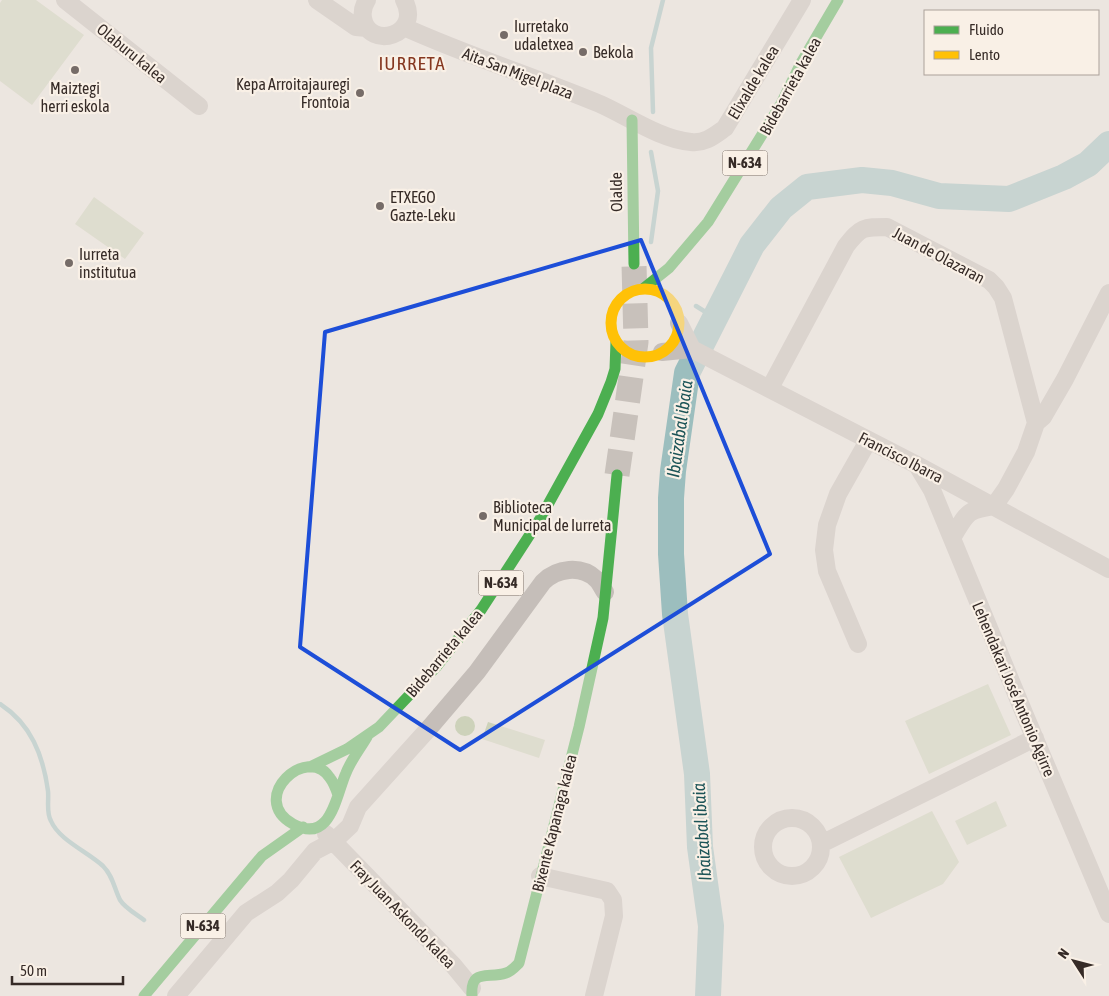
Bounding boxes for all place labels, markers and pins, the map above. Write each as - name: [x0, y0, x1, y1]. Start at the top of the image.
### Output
- place label: Iurretako udaletxea: [514, 17, 574, 53]
- marker: Iurretako udaletxea: [498, 29, 510, 41]
- place label: Bekola: [593, 43, 634, 61]
- marker: Bekola: [577, 46, 589, 58]
- marker: Maiztegi herri eskola: [69, 64, 81, 76]
- place label: Kepa Arroitajauregi Frontoia: [236, 75, 350, 111]
- place label: Maiztegi herri eskola: [40, 79, 110, 115]
- marker: Kepa Arroitajauregi Frontoia: [354, 87, 366, 99]
- place label: ETXEGO Gazte-Leku: [390, 188, 456, 224]
- marker: ETXEGO Gazte-Leku: [374, 200, 386, 212]
- place label: Iurreta institutua: [79, 245, 137, 281]
- marker: Iurreta institutua: [63, 257, 75, 269]
- place label: Biblioteca Municipal de Iurreta: [493, 498, 612, 535]
- marker: Biblioteca Municipal de Iurreta: [477, 510, 489, 522]

